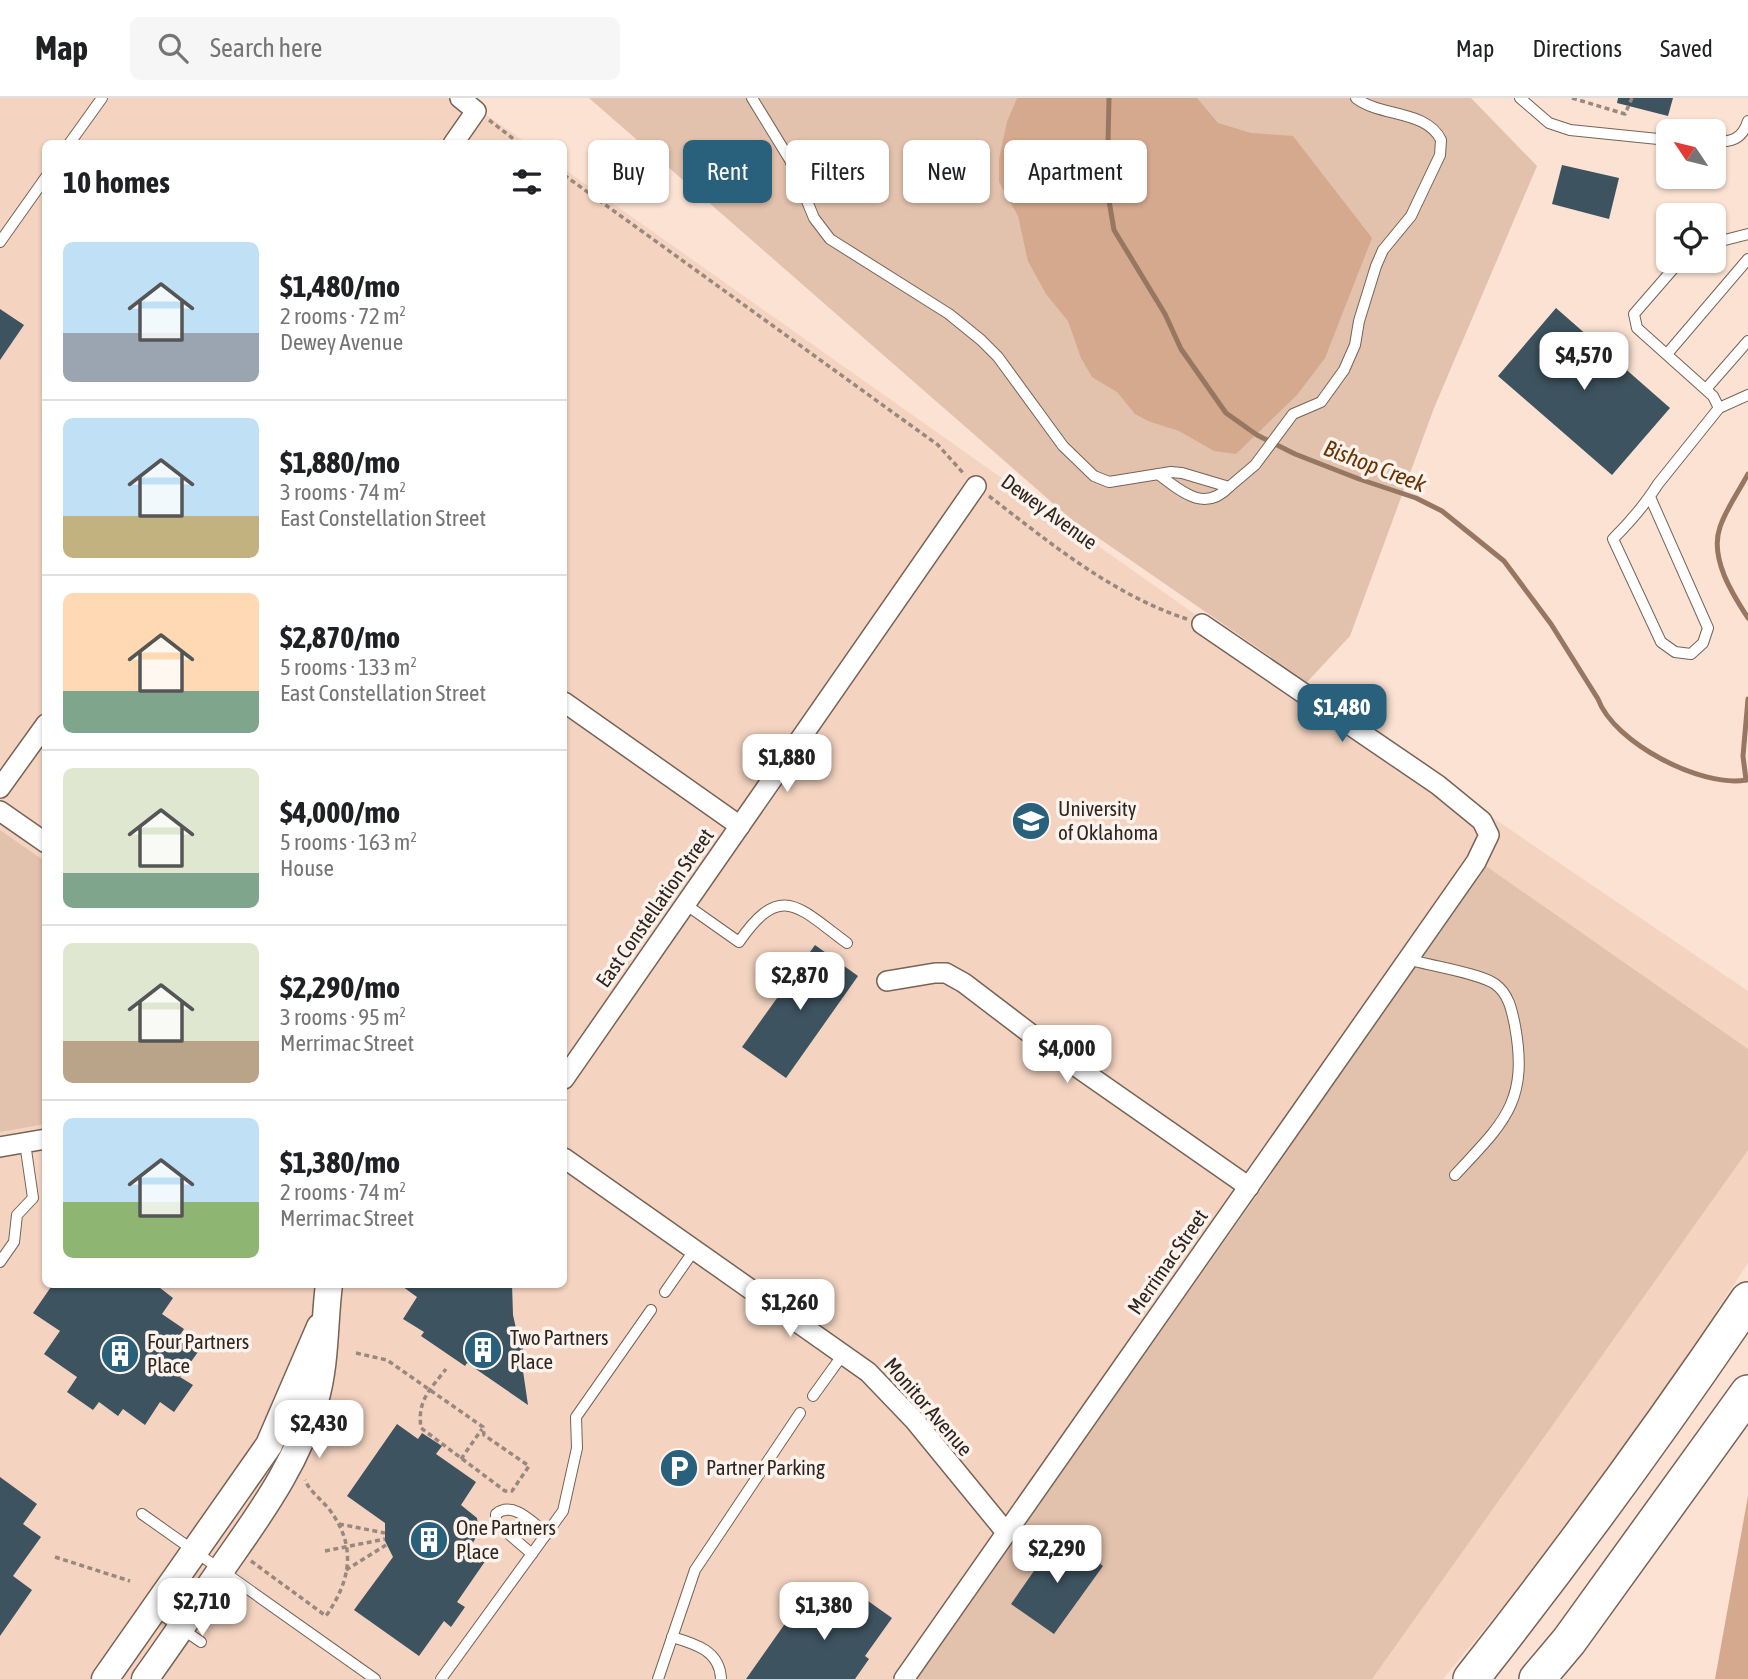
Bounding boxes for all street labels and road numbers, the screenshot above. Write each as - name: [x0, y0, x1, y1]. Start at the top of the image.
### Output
- street label: Dewey Avenue: [997, 468, 1102, 554]
- street label: East Constellation Street: [590, 823, 718, 991]
- street label: Merrimac Street: [1122, 1204, 1212, 1318]
- street label: Monitor Avenue: [880, 1352, 978, 1460]

